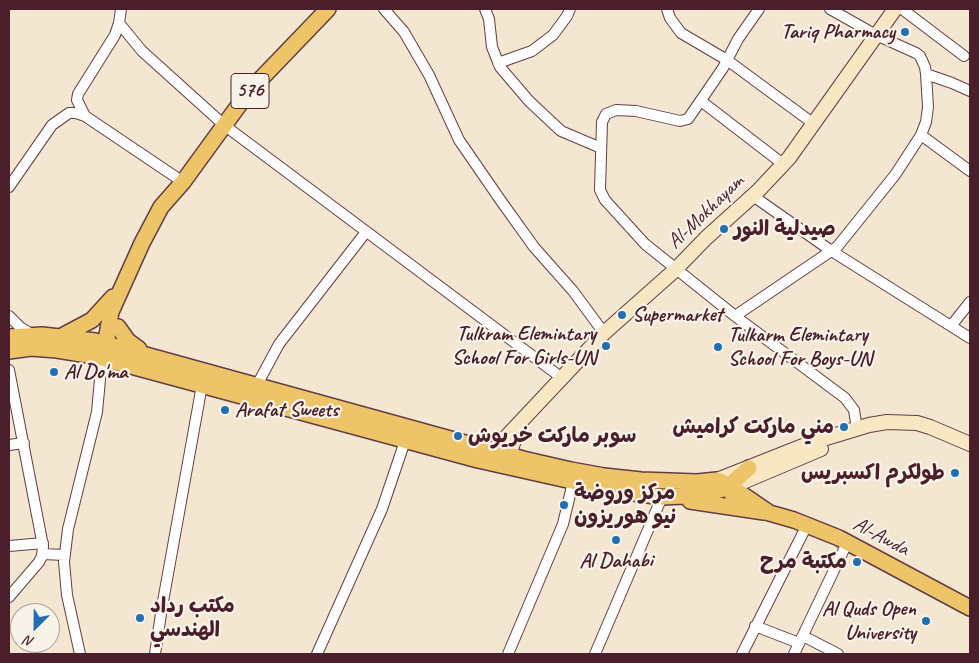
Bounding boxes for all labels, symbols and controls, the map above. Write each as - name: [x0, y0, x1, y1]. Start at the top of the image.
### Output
- place label: Tariq Pharmacy: [781, 19, 895, 45]
- marker: Tariq Pharmacy: [899, 26, 911, 38]
- road number: 576: [231, 74, 269, 108]
- street label: Al-Mokhayam: [662, 169, 750, 255]
- place label: صيدلية النور: [734, 216, 836, 242]
- marker: صيدلية النور: [718, 223, 730, 235]
- place label: Supermarket: [632, 302, 722, 328]
- marker: Supermarket: [616, 309, 628, 321]
- place label: Tulkram Elemintary School For Girls-UN: [452, 321, 596, 371]
- place label: Tulkarm Elemintary School For Boys-UN: [728, 322, 872, 372]
- marker: Tulkram Elemintary School For Girls-UN: [600, 340, 612, 352]
- marker: Tulkarm Elemintary School For Boys-UN: [712, 341, 724, 353]
- place label: Al Do'ma: [64, 359, 127, 385]
- marker: Al Do'ma: [48, 366, 60, 378]
- place label: Arafat Sweets: [235, 397, 338, 423]
- marker: Arafat Sweets: [219, 404, 231, 416]
- place label: مني ماركت كراميش: [673, 414, 834, 440]
- marker: مني ماركت كراميش: [838, 421, 850, 433]
- place label: سوبر ماركت خريوش: [468, 423, 636, 449]
- marker: سوبر ماركت خريوش: [452, 430, 464, 442]
- place label: طولكرم اكسبريس: [801, 460, 945, 486]
- marker: طولكرم اكسبريس: [949, 467, 961, 479]
- place label: مركز وروضة نيو هوريزون: [574, 480, 676, 530]
- marker: مركز وروضة نيو هوريزون: [558, 499, 570, 511]
- street label: Al-Awda: [849, 512, 913, 562]
- marker: Al Dahabi: [610, 534, 622, 546]
- place label: Al Dahabi: [579, 548, 653, 574]
- place label: مكتبة مرح: [760, 549, 847, 575]
- marker: مكتبة مرح: [851, 556, 863, 568]
- place label: مكتب رداد الهندسي: [150, 593, 235, 643]
- place label: Al Quds Open University: [822, 596, 916, 646]
- north arrow: [10, 603, 60, 653]
- marker: مكتب رداد الهندسي: [134, 612, 146, 624]
- marker: Al Quds Open University: [920, 615, 932, 627]
- text: N: [22, 632, 37, 651]

